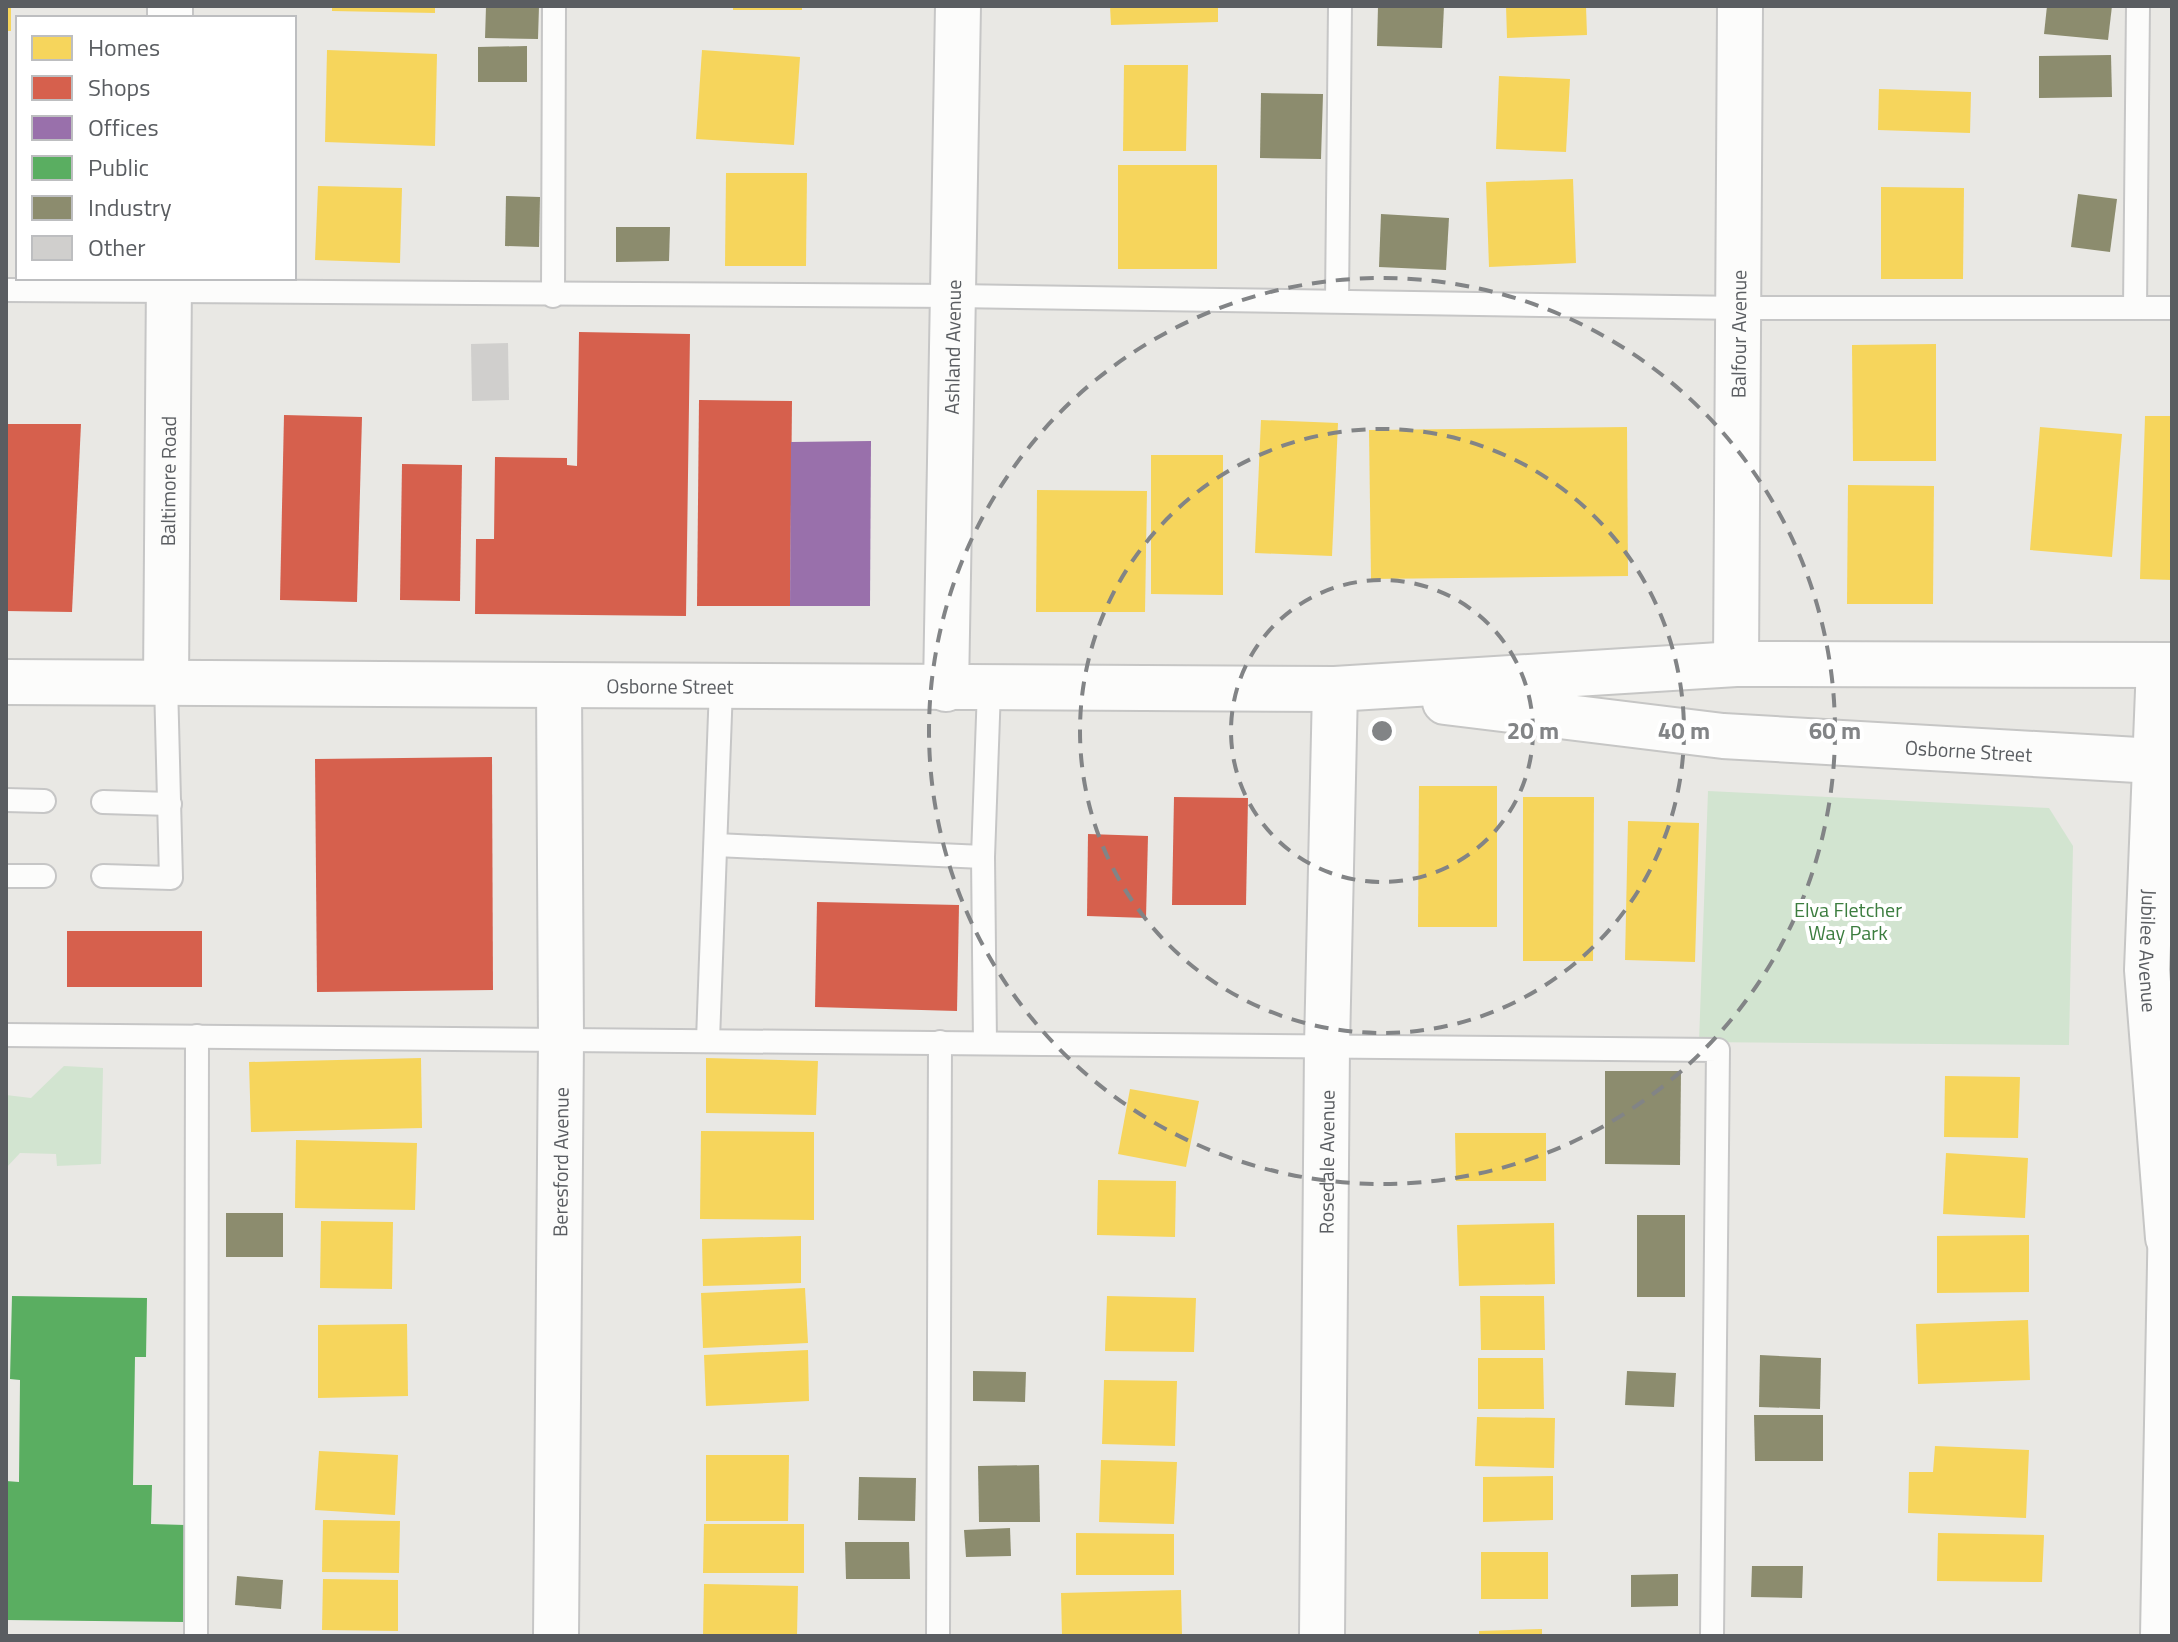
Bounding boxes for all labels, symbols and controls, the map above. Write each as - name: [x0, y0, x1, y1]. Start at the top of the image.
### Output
- legend: [16, 16, 296, 280]
- text: Homes: [88, 29, 160, 65]
- text: Shops: [88, 69, 150, 105]
- text: Offices: [88, 109, 159, 145]
- text: Public: [88, 149, 149, 185]
- text: Industry: [88, 189, 172, 225]
- text: Other: [88, 229, 146, 265]
- street label: Balfour Avenue: [1722, 270, 1754, 398]
- street label: Ashland Avenue: [935, 279, 969, 415]
- street label: Baltimore Road: [152, 416, 183, 546]
- street label: Osborne Street: [606, 670, 734, 701]
- text: 20 m: [1507, 712, 1559, 748]
- text: 40 m: [1658, 712, 1710, 748]
- text: 60 m: [1809, 712, 1861, 748]
- centre of rings: [1368, 717, 1396, 745]
- street label: Osborne Street: [1904, 731, 2033, 769]
- street label: Jubilee Avenue: [2131, 889, 2166, 1013]
- park label: Elva Fletcher Way Park: [1794, 894, 1902, 948]
- street label: Beresford Avenue: [544, 1087, 576, 1237]
- street label: Rosedale Avenue: [1310, 1090, 1342, 1234]

